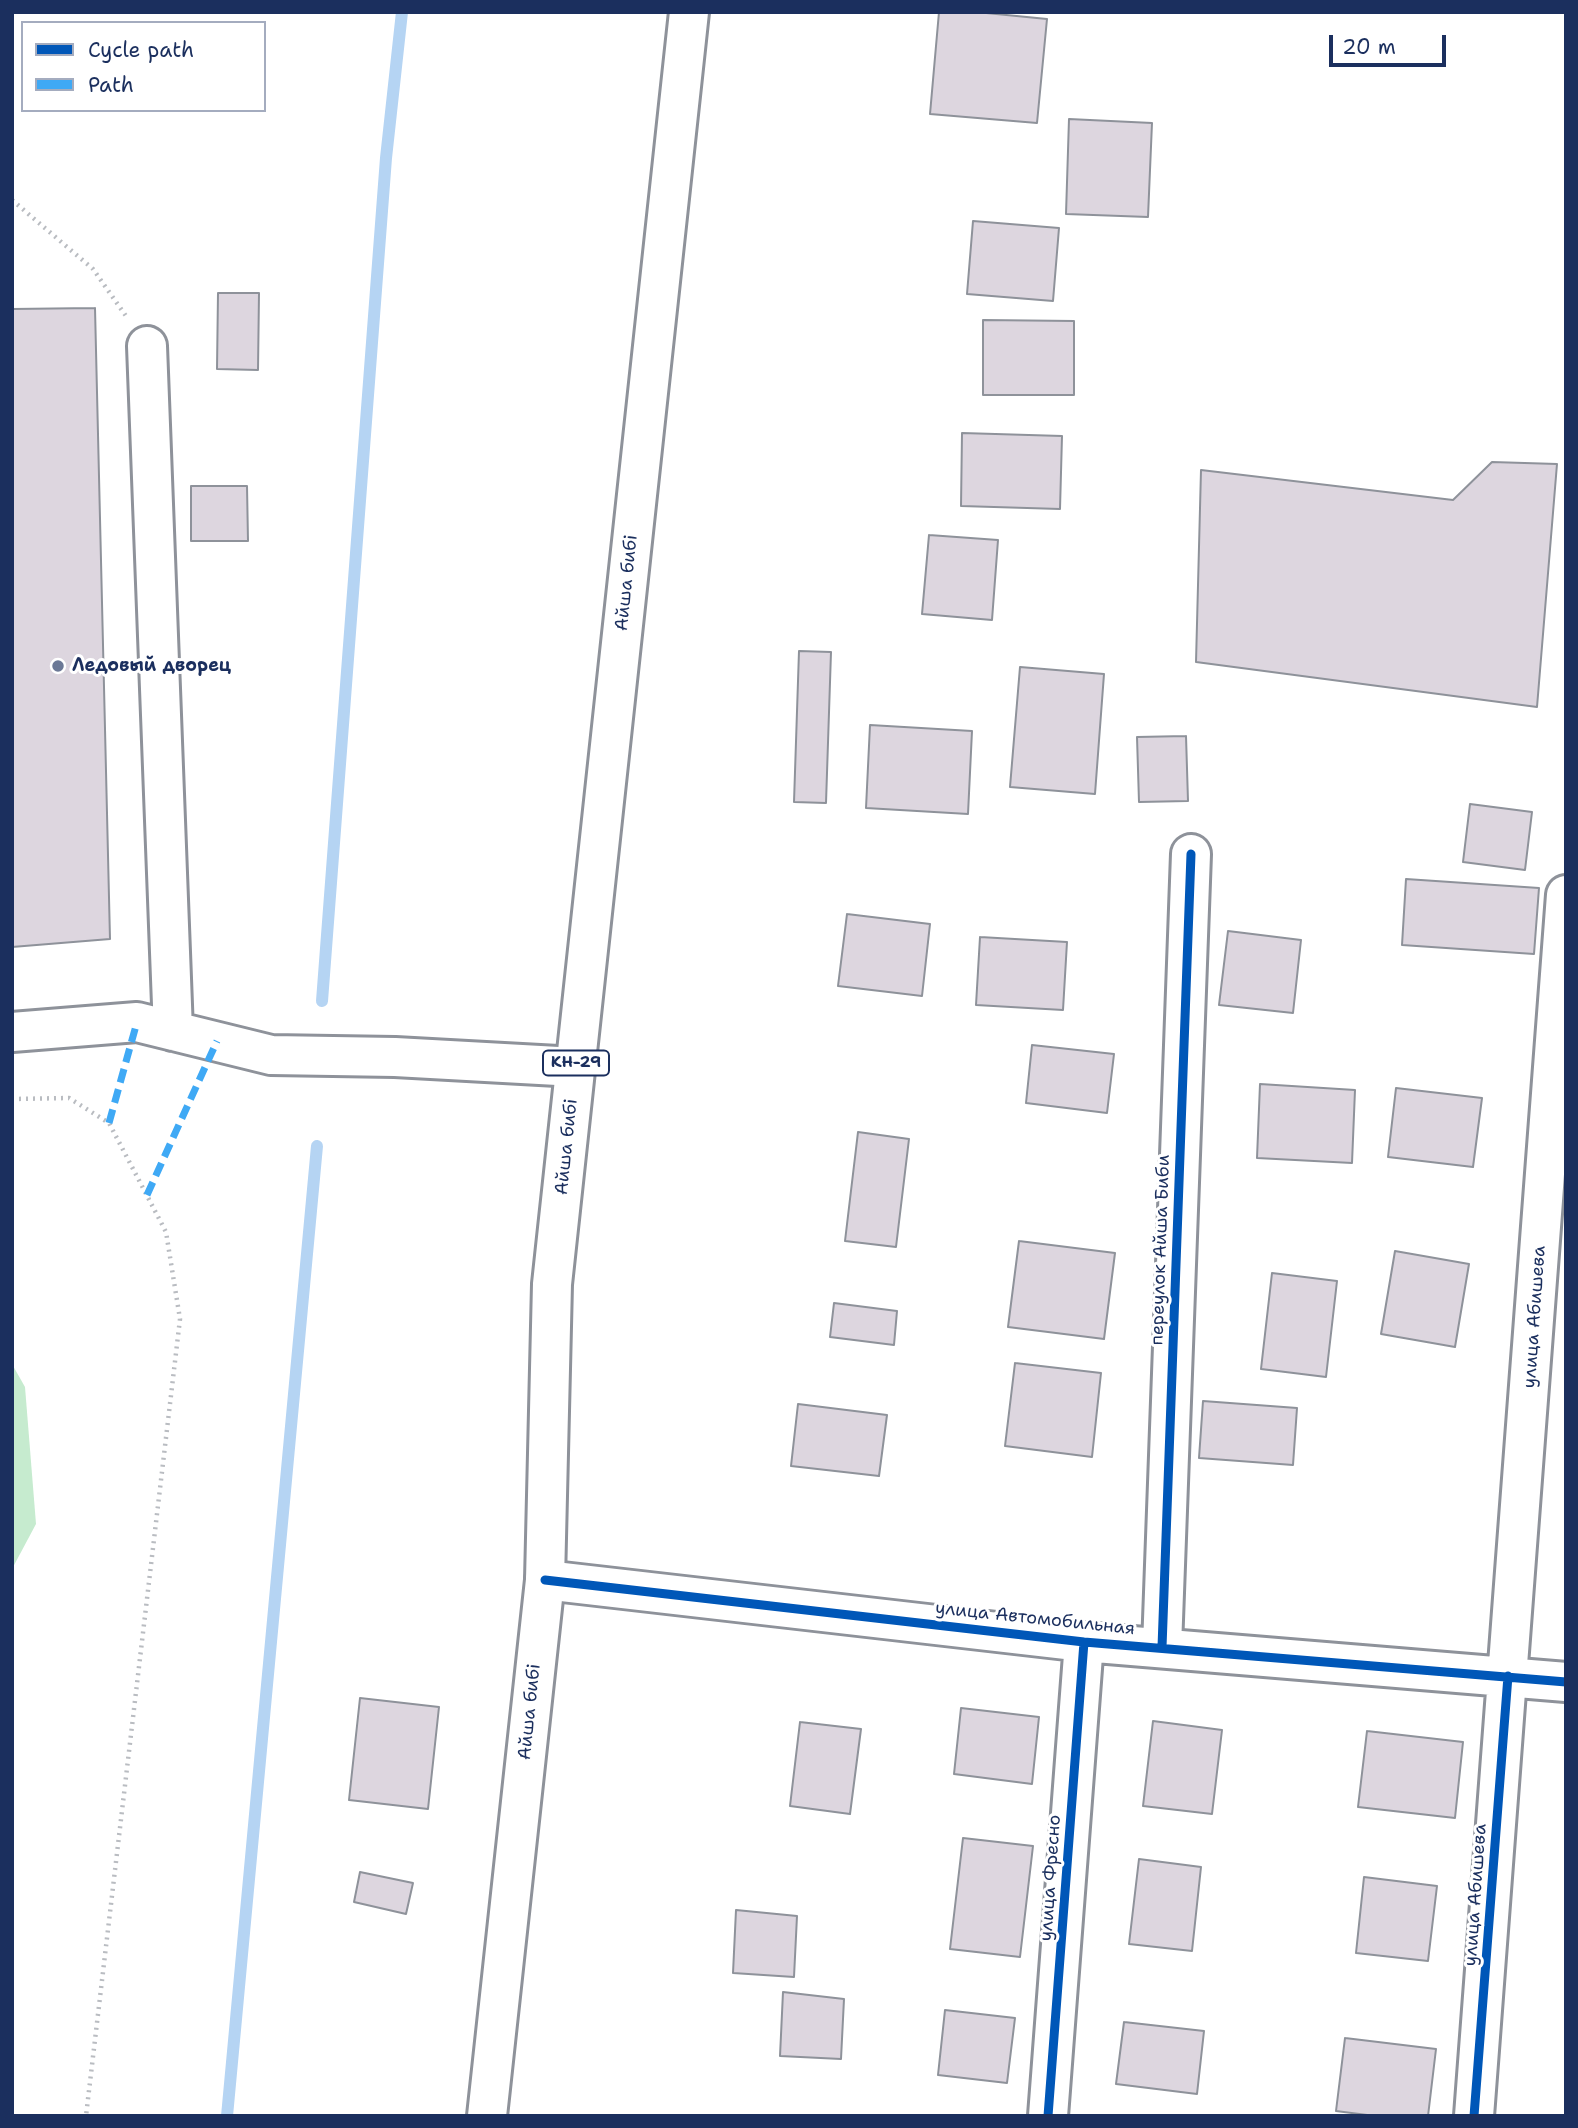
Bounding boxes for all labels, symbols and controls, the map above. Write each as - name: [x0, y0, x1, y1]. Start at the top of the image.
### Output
- legend: [21, 21, 266, 112]
- scale bar: [1333, 21, 1450, 65]
- text: 20 m: [1342, 33, 1396, 61]
- text: Cycle path: [88, 36, 194, 64]
- text: Path: [88, 71, 134, 99]
- street label: Айша бибі: [611, 534, 643, 632]
- place label: Ледовый дворец: [72, 655, 231, 677]
- marker: Ледовый дворец: [50, 658, 66, 674]
- road number: КН-29: [543, 1050, 609, 1076]
- street label: Айша бибі: [551, 1098, 583, 1196]
- street label: переулок Айша Биби: [1147, 1154, 1175, 1346]
- street label: улица Абишева: [1519, 1245, 1551, 1389]
- street label: улица Автомобильная: [934, 1598, 1136, 1640]
- street label: Айша бибі: [514, 1663, 546, 1761]
- street label: улица Фресно: [1036, 1814, 1066, 1942]
- street label: улица Абишева: [1460, 1823, 1492, 1967]

